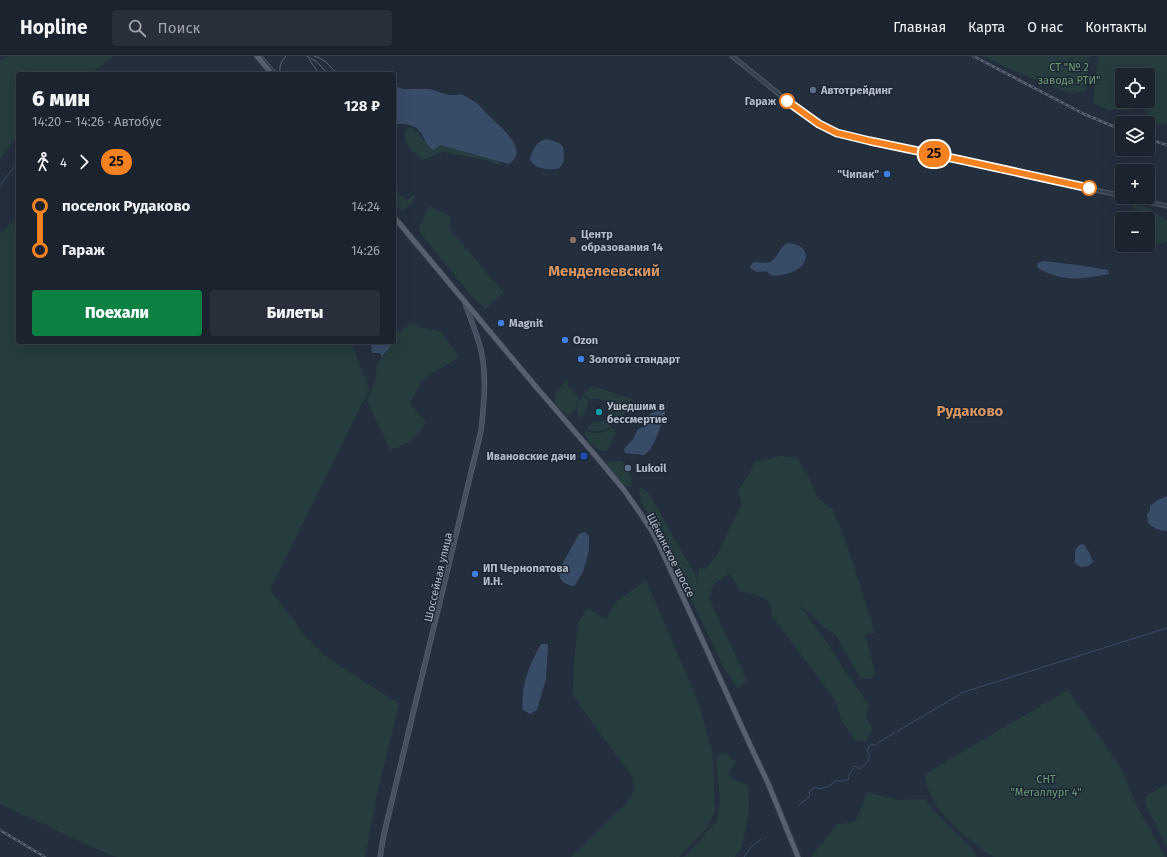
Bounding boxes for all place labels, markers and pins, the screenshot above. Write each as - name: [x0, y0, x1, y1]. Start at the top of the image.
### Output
- place label: Автотрейдинг: [820, 84, 893, 97]
- marker: Автотрейдинг: [808, 85, 818, 95]
- marker: Гараж: [779, 93, 795, 109]
- place label: Гараж: [745, 95, 777, 108]
- place label: "Чипак": [837, 168, 879, 181]
- marker: "Чипак": [882, 169, 892, 179]
- unlabelled marker: [1081, 180, 1097, 196]
- place label: Центр образования 14: [581, 228, 663, 254]
- marker: Центр образования 14: [568, 235, 578, 245]
- place label: Magnit: [509, 317, 544, 330]
- marker: Magnit: [496, 318, 506, 328]
- place label: Ozon: [573, 334, 598, 347]
- marker: Ozon: [560, 335, 570, 345]
- place label: Золотой стандарт: [588, 353, 681, 366]
- marker: Золотой стандарт: [576, 354, 586, 364]
- place label: Ушедшим в бессмертие: [606, 400, 667, 426]
- marker: Ушедшим в бессмертие: [594, 407, 604, 417]
- place label: Ивановские дачи: [487, 450, 576, 463]
- marker: Ивановские дачи: [579, 451, 589, 461]
- place label: Lukoil: [636, 462, 667, 475]
- marker: Lukoil: [623, 463, 633, 473]
- place label: ИП Чернопятова И.Н.: [483, 562, 568, 588]
- marker: ИП Чернопятова И.Н.: [470, 569, 480, 579]

